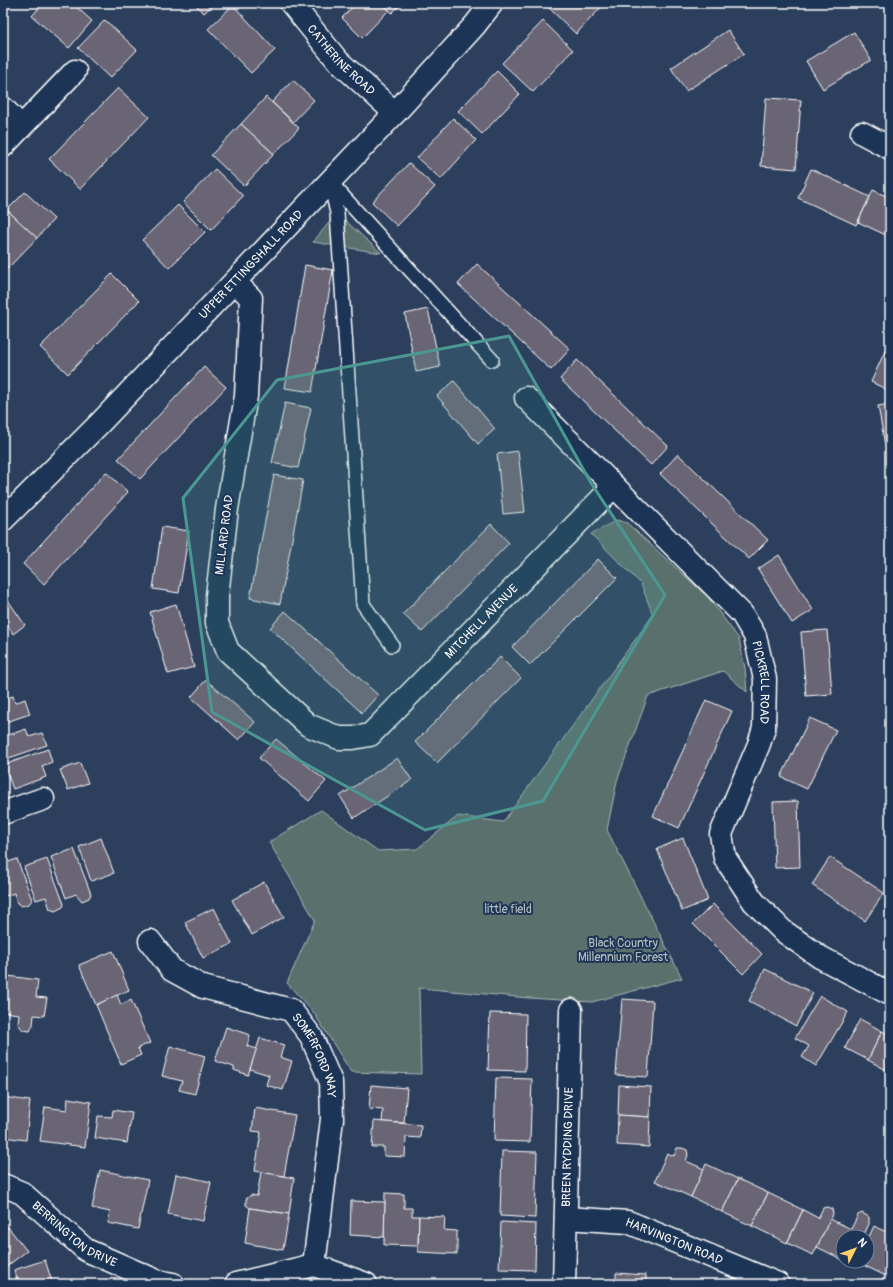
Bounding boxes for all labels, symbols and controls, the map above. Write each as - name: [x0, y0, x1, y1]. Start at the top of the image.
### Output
- street label: CATHERINE ROAD: [304, 22, 378, 99]
- street label: UPPER ETTINGSHALL ROAD: [196, 207, 307, 322]
- street label: MILLARD ROAD: [212, 494, 237, 576]
- street label: MITCHELL AVENUE: [442, 581, 522, 662]
- street label: PICKRELL ROAD: [748, 639, 772, 724]
- park label: little field: [484, 902, 532, 917]
- park label: Black Country Millennium Forest: [578, 936, 668, 965]
- street label: SOMERFORD WAY: [288, 1010, 338, 1098]
- street label: BREEN RYDDING DRIVE: [559, 1087, 577, 1207]
- street label: BERRINGTON DRIVE: [29, 1198, 119, 1271]
- street label: HARVINGTON ROAD: [623, 1215, 725, 1268]
- north arrow: [835, 1229, 875, 1269]
- text: N: [855, 1236, 870, 1250]

